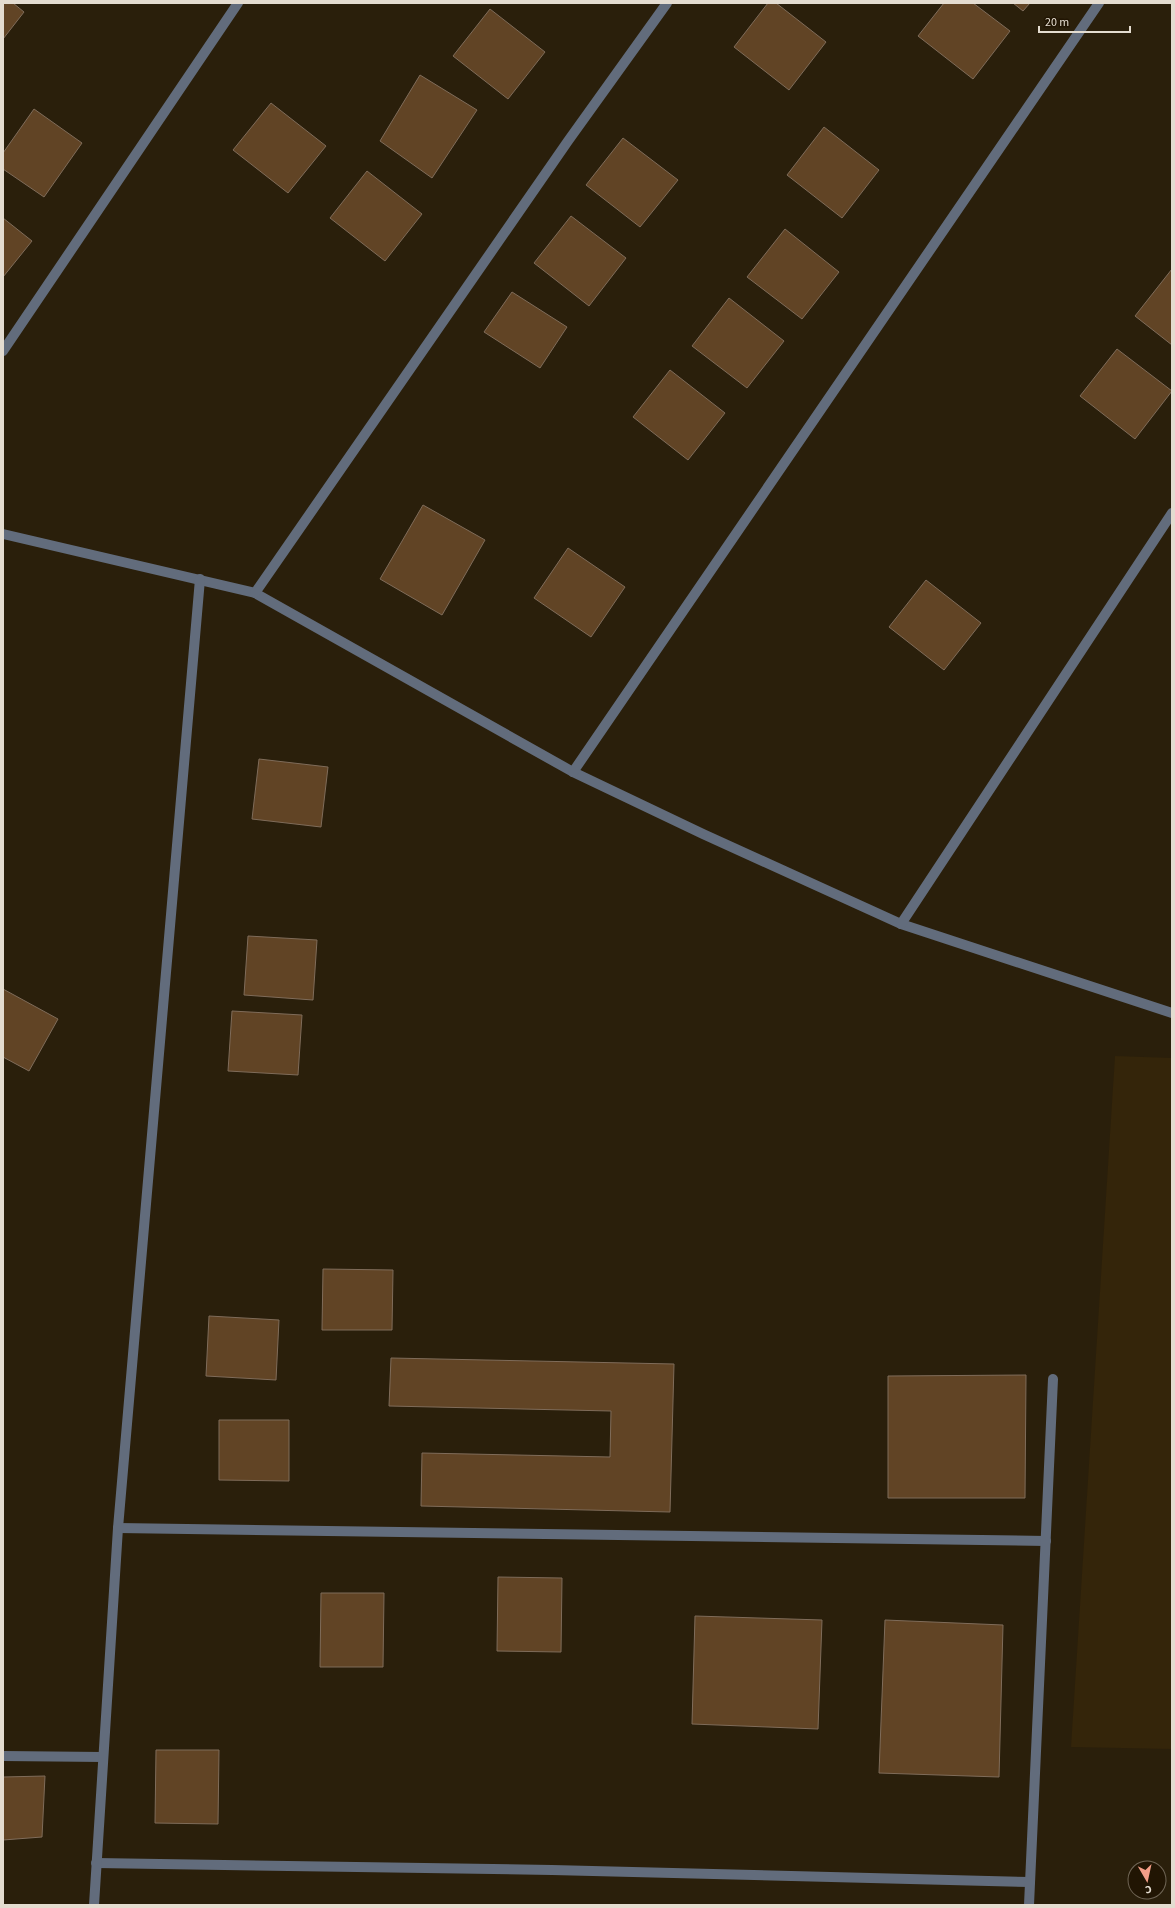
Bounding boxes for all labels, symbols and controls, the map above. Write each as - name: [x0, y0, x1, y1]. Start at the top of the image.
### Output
- scale bar: [1039, 8, 1130, 34]
- text: 20 m: [1045, 14, 1069, 31]
- north arrow: [1127, 1860, 1167, 1900]
- text: С: [1144, 1881, 1153, 1897]

